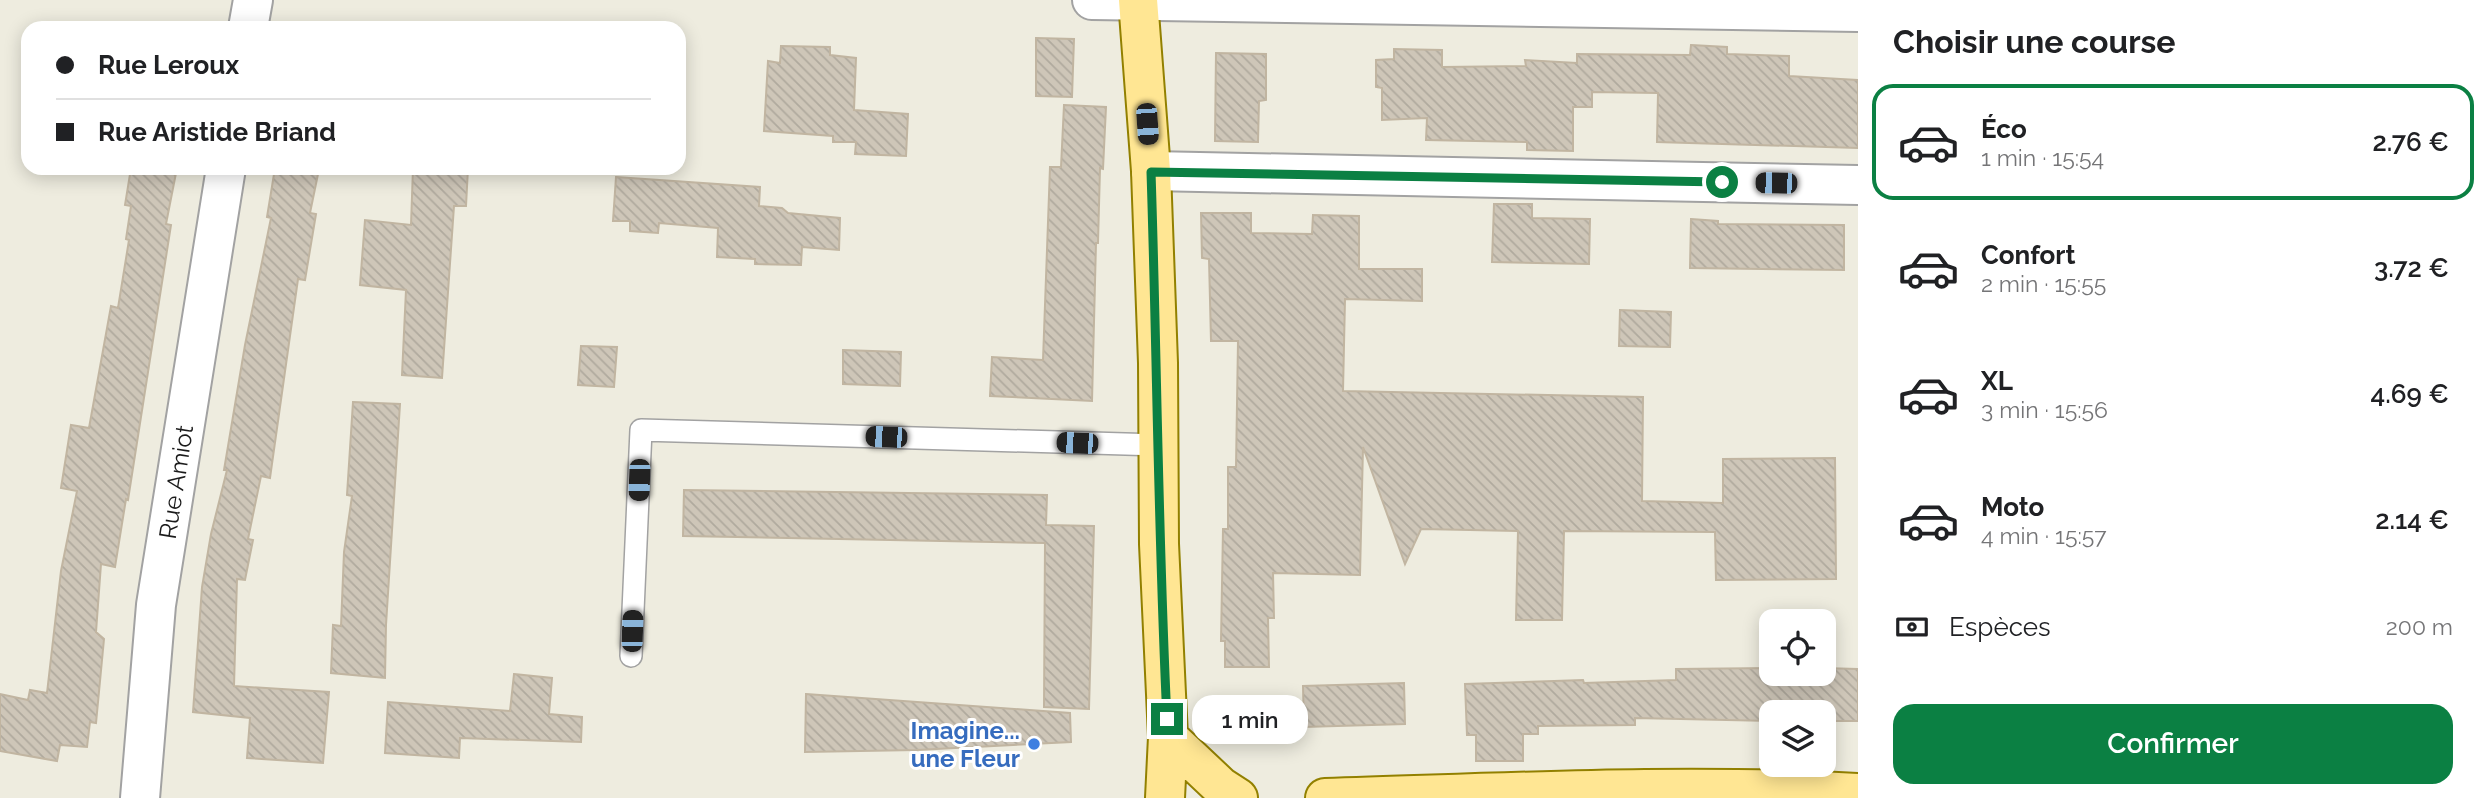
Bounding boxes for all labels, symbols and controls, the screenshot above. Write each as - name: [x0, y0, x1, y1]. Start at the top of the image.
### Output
- text: Choisir une course: [1893, 23, 2176, 60]
- text: Rue Leroux: [98, 50, 239, 80]
- car: [1136, 102, 1159, 146]
- icon: car: [1897, 111, 1960, 174]
- text: Éco: [1981, 114, 2027, 144]
- text: Rue Aristide Briand: [98, 117, 336, 147]
- text: 2.76 €: [2373, 127, 2449, 157]
- text: 1 min · 15:54: [1981, 144, 2104, 171]
- route start: [1706, 166, 1738, 198]
- car: [1755, 172, 1798, 194]
- icon: car: [1897, 237, 1960, 300]
- text: Confort: [1981, 240, 2075, 270]
- text: 3.72 €: [2374, 253, 2449, 283]
- text: 2 min · 15:55: [1981, 270, 2106, 297]
- icon: car: [1897, 363, 1960, 426]
- text: XL: [1981, 366, 2013, 396]
- text: 4.69 €: [2371, 379, 2449, 409]
- text: 3 min · 15:56: [1981, 396, 2108, 423]
- street label: Rue Amiot: [153, 423, 199, 541]
- car: [865, 426, 908, 448]
- car: [1056, 432, 1099, 454]
- car: [628, 459, 651, 501]
- icon: car: [1897, 489, 1960, 552]
- text: Moto: [1981, 492, 2044, 522]
- text: 2.14 €: [2375, 505, 2449, 535]
- text: 4 min · 15:57: [1981, 522, 2107, 549]
- icon: cash: [1893, 608, 1931, 646]
- map controls: [1759, 609, 1836, 777]
- button: locate: [1759, 609, 1836, 686]
- car: [621, 610, 644, 652]
- text: Espèces: [1949, 612, 2051, 642]
- text: 200 m: [2386, 613, 2453, 640]
- callout: 1 min: [1192, 694, 1307, 744]
- button: layers: [1759, 700, 1836, 777]
- route end: [1151, 703, 1183, 735]
- button: Confirmer: [1893, 704, 2453, 784]
- text: 1 min: [1221, 706, 1279, 733]
- place label: Imagine... une Fleur: [911, 716, 1020, 773]
- marker: Imagine... une Fleur: [1026, 736, 1042, 752]

